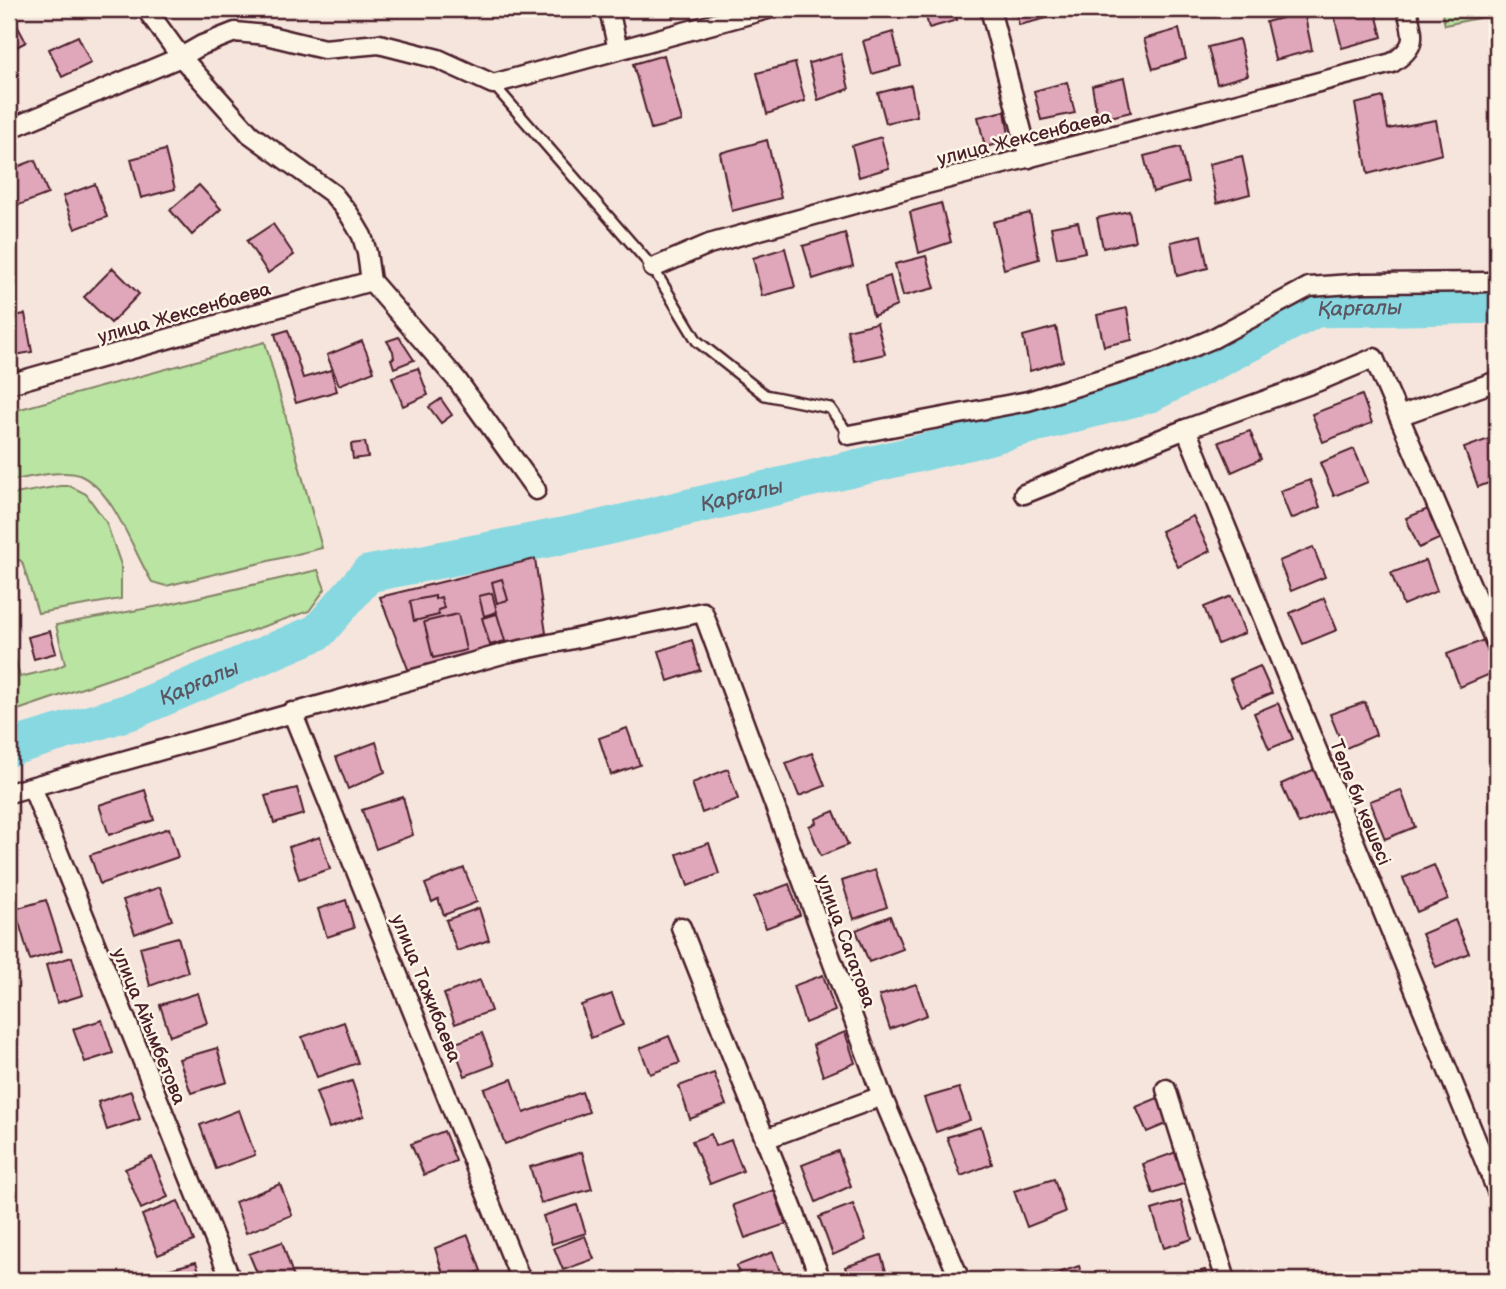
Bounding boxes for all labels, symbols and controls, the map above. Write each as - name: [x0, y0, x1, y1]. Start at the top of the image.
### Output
- street label: улица Жексенбаева: [935, 106, 1114, 171]
- street label: улица Жексенбаева: [95, 278, 274, 349]
- water label: Қарғалы: [1317, 295, 1402, 322]
- water label: Қарғалы: [698, 474, 786, 517]
- water label: Қарғалы: [155, 655, 243, 711]
- street label: Төле би көшесі: [1324, 736, 1395, 869]
- street label: улица Сагатова: [811, 872, 880, 1011]
- street label: улица Тажибаева: [386, 911, 466, 1066]
- street label: улица Айымбетова: [107, 945, 191, 1108]

